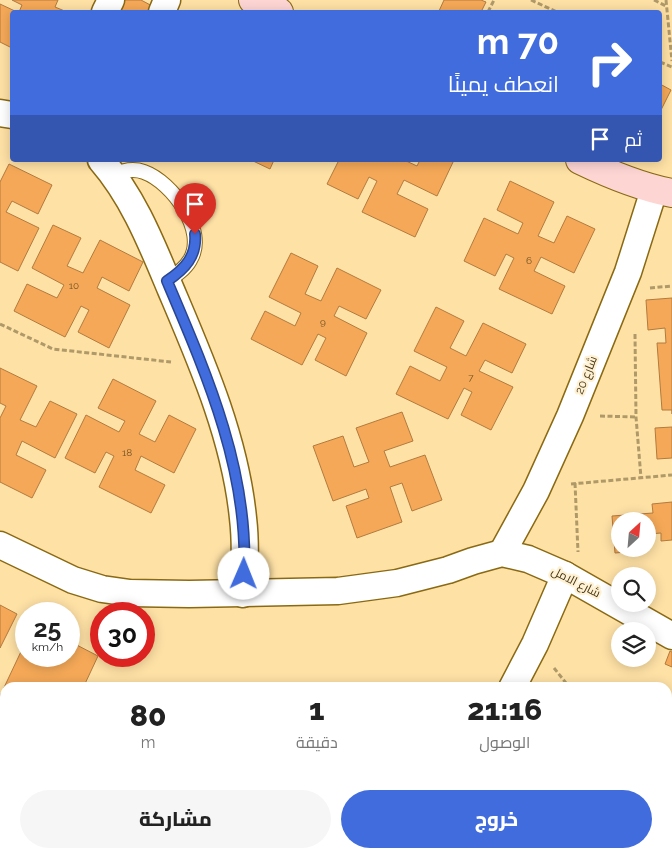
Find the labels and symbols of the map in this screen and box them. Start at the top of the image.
pin [174,183,216,234]
house number: 6 [526,255,532,266]
house number: 10 [69,280,79,291]
house number: 9 [320,316,326,327]
street label: شارع 20 [572,354,601,397]
house number: 7 [468,372,474,383]
house number: 18 [122,447,132,458]
north arrow [611,512,656,558]
position arrow [217,547,269,599]
street label: شارع الامل [549,564,603,601]
speed limit sign: 30 [90,602,155,667]

